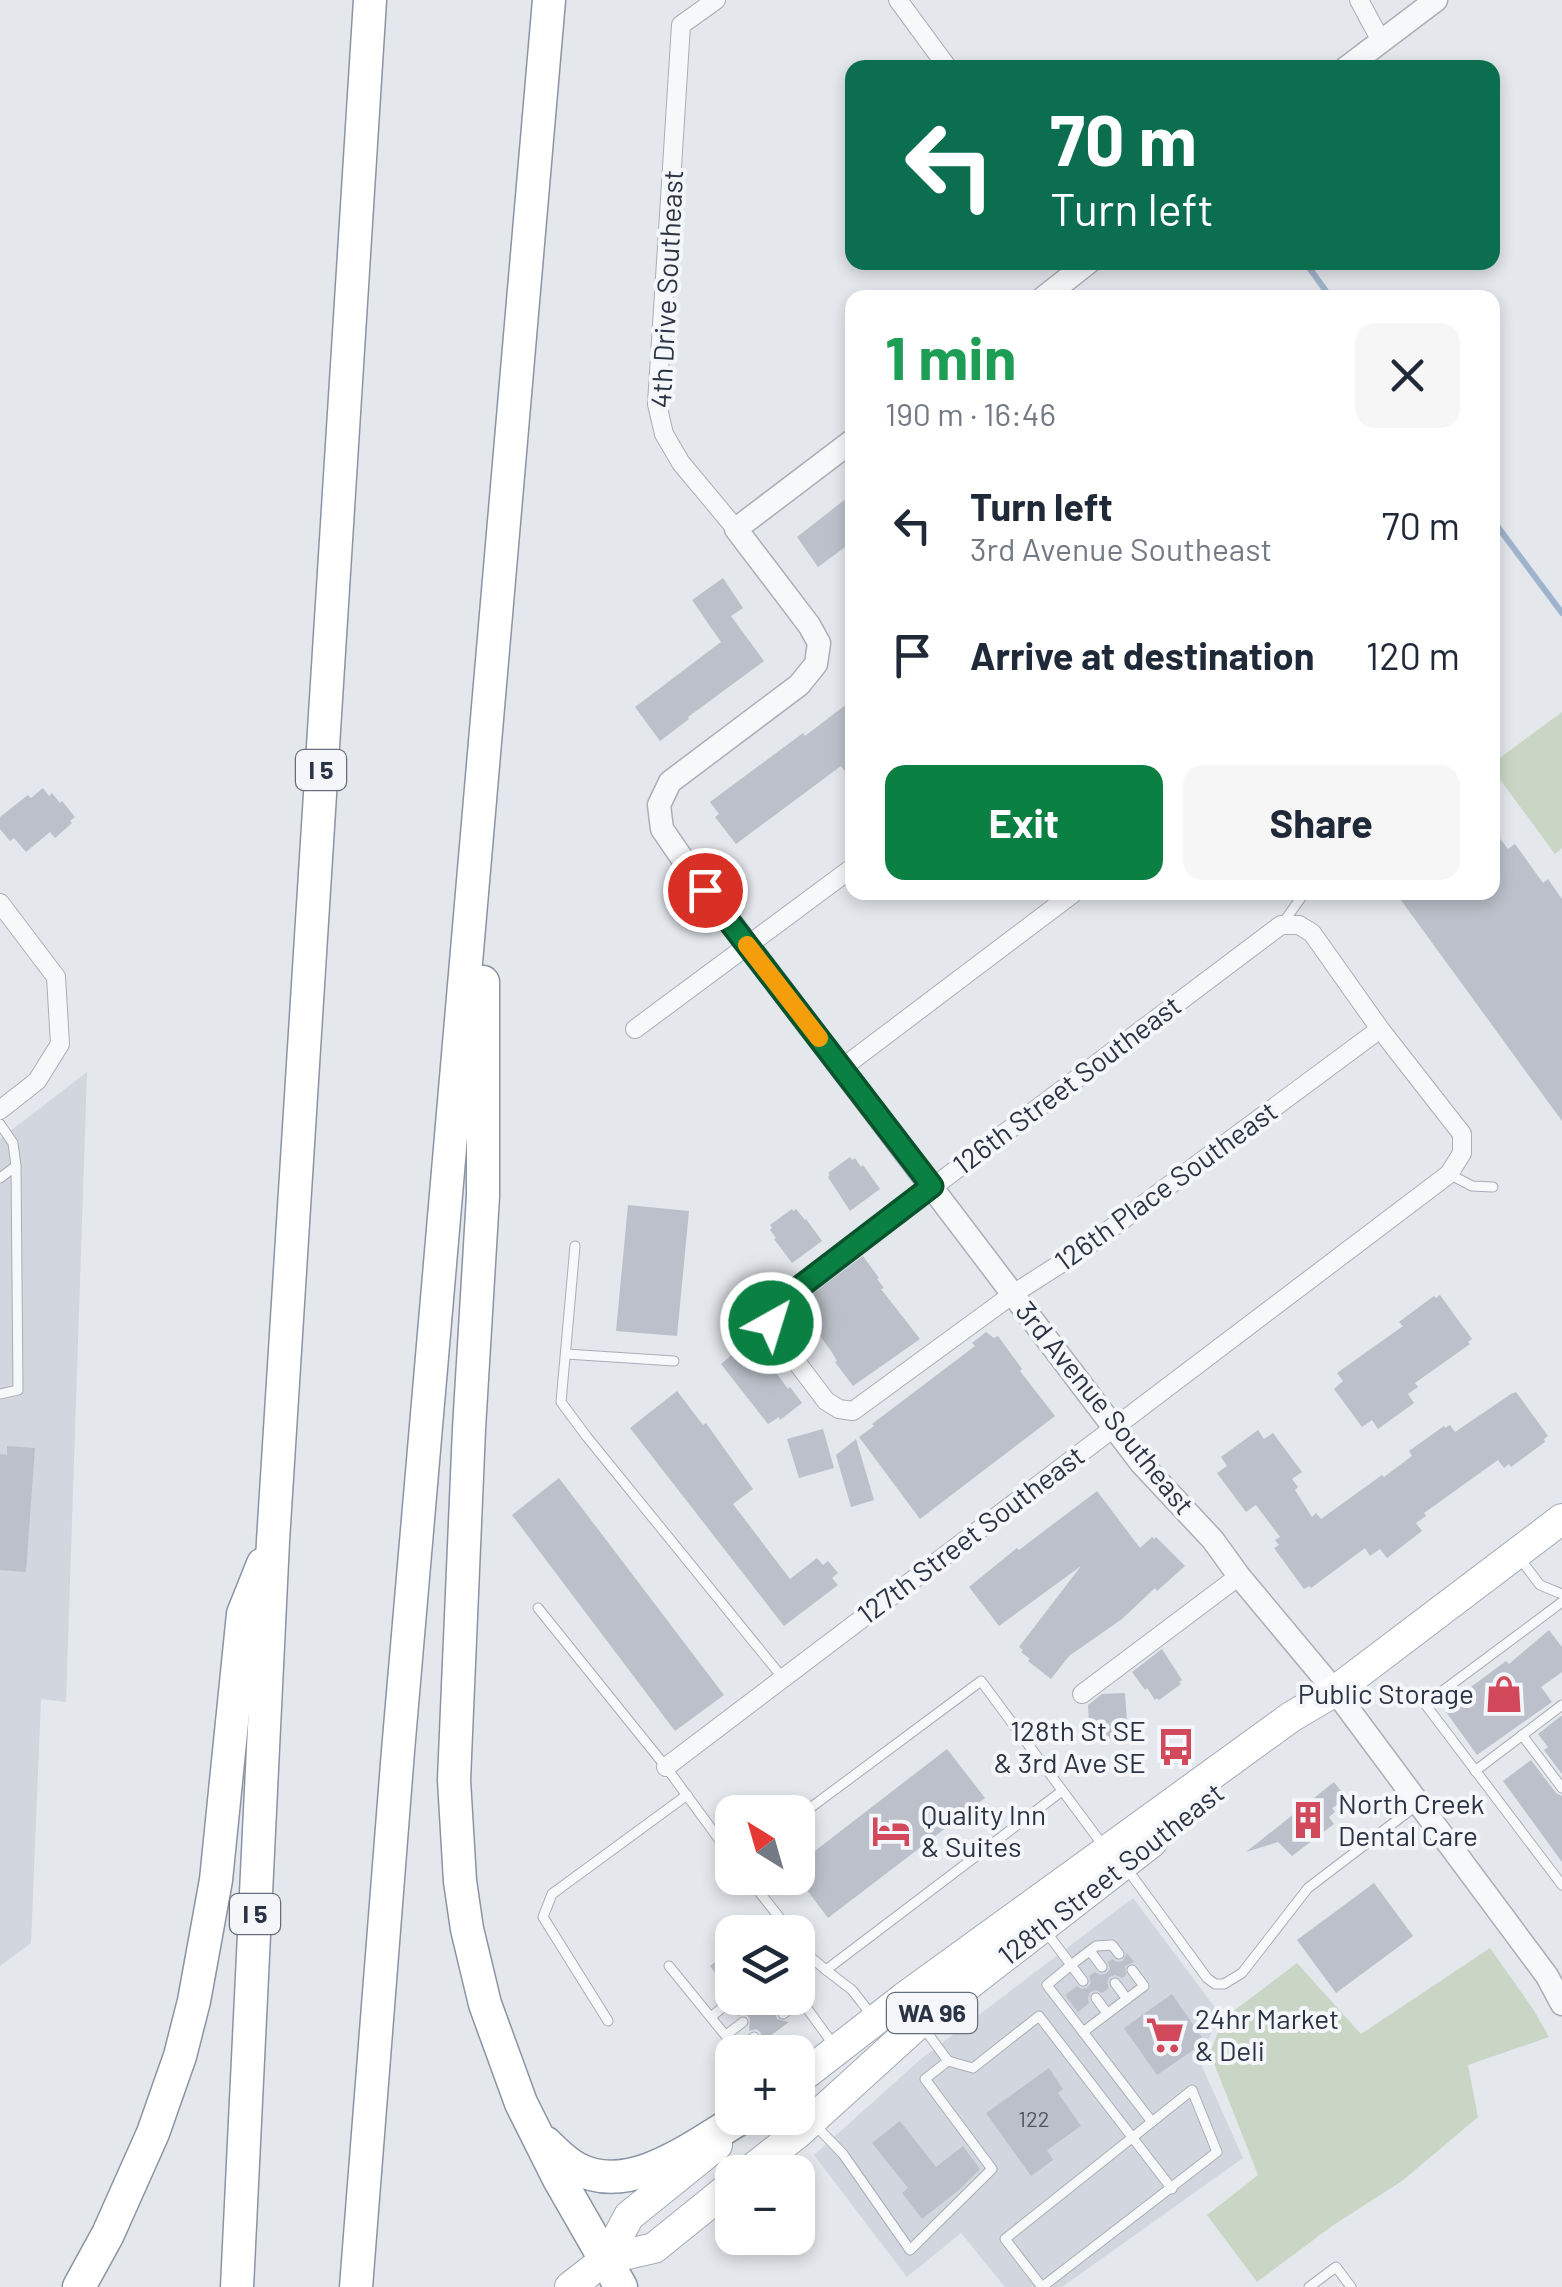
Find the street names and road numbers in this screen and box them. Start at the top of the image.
street label: 4th Drive Southeast [643,169,689,409]
road number: I 5 [296,750,346,790]
street label: 126th Street Southeast [946,987,1187,1181]
street label: 126th Place Southeast [1047,1093,1283,1277]
street label: 3rd Avenue Southeast [1009,1294,1202,1521]
street label: 127th Street Southeast [850,1438,1091,1631]
street label: 128th Street Southeast [991,1775,1230,1972]
road number: I 5 [230,1894,280,1934]
road number: WA 96 [887,1993,977,2033]

